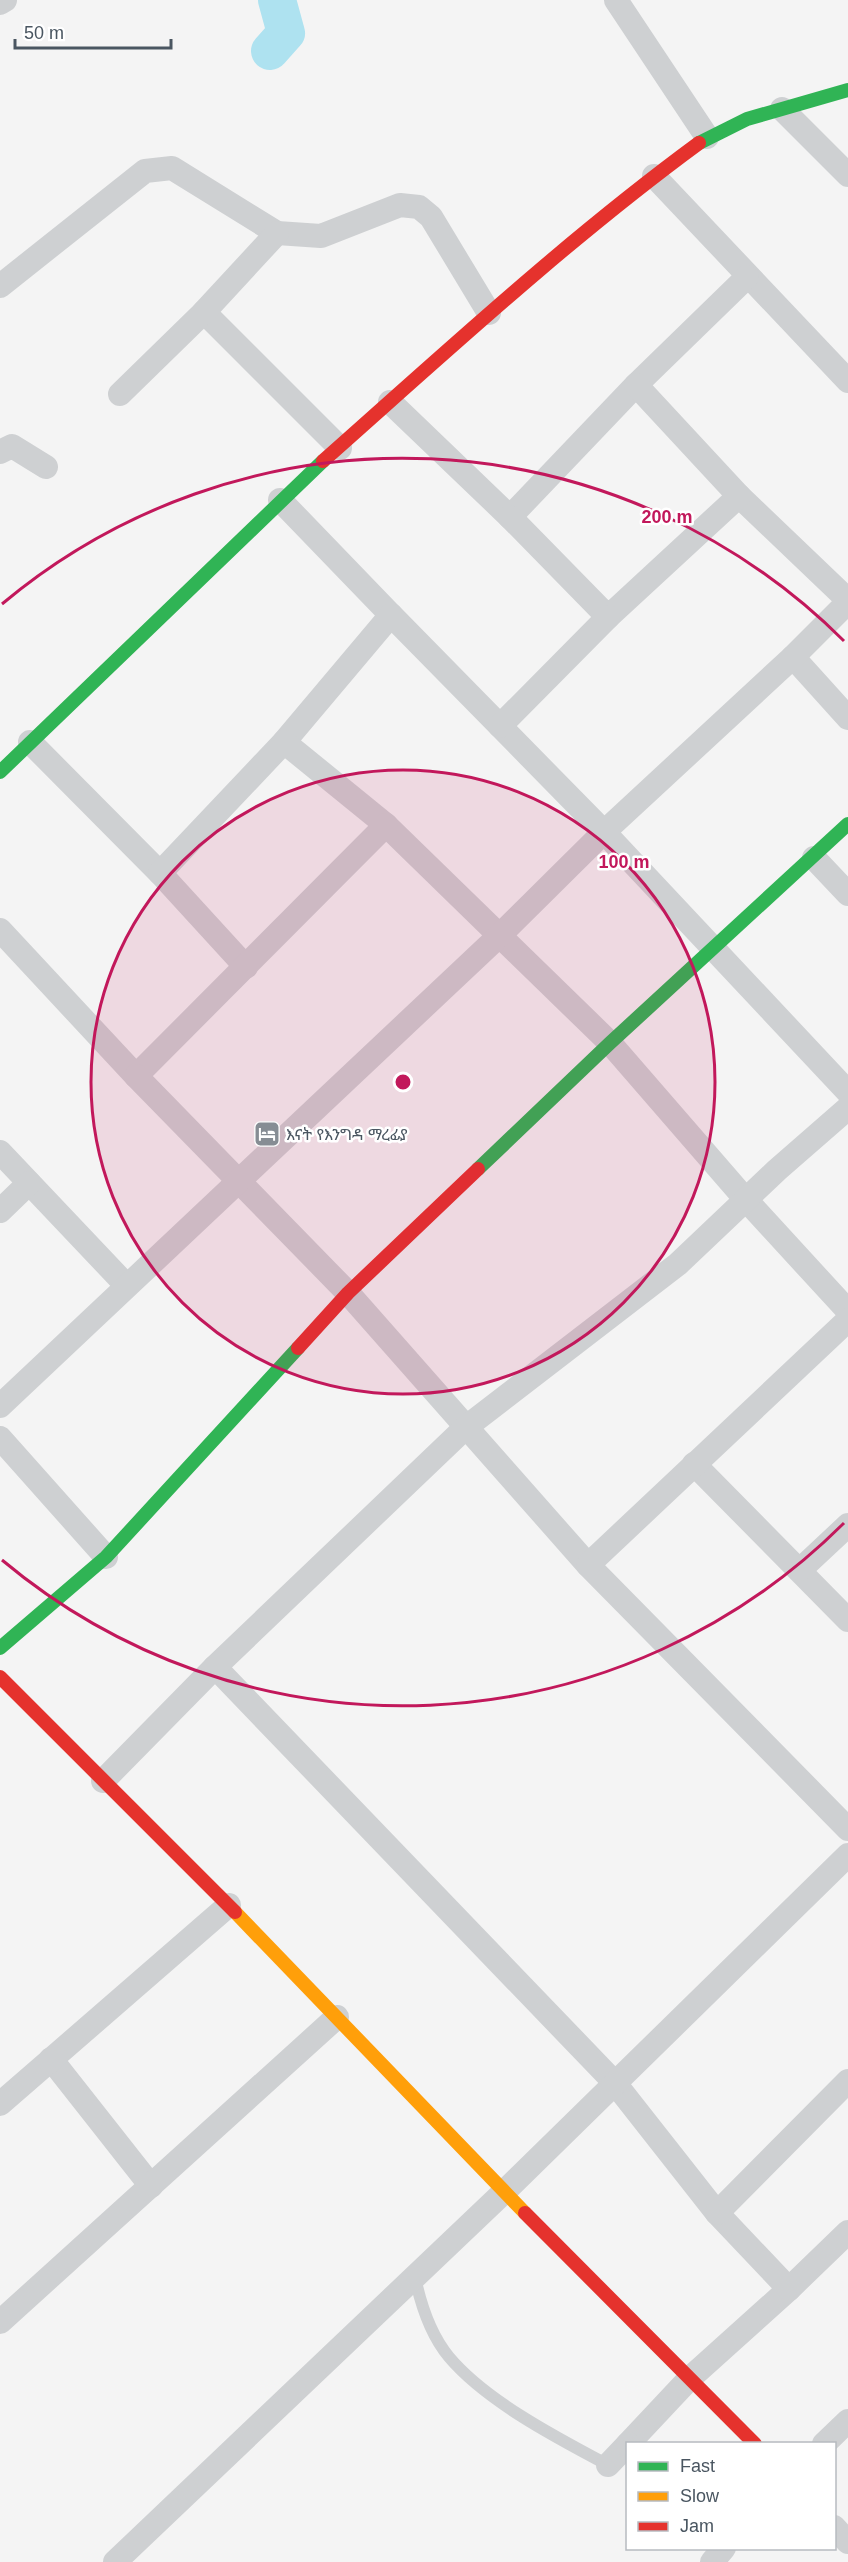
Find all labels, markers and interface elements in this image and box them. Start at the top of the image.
scale bar [15,12,171,50]
text: 50 m [24,23,64,43]
text: 200 m [641,507,693,527]
text: 100 m [598,852,650,872]
centre of rings [393,1072,413,1092]
hotel icon: እናት የእንግዳ ማረፊያ [252,1119,282,1149]
place label: እናት የእንግዳ ማረፊያ [286,1126,408,1143]
legend [626,2442,836,2550]
text: Fast [680,2456,715,2476]
text: Slow [680,2486,720,2506]
text: Jam [680,2516,714,2536]

